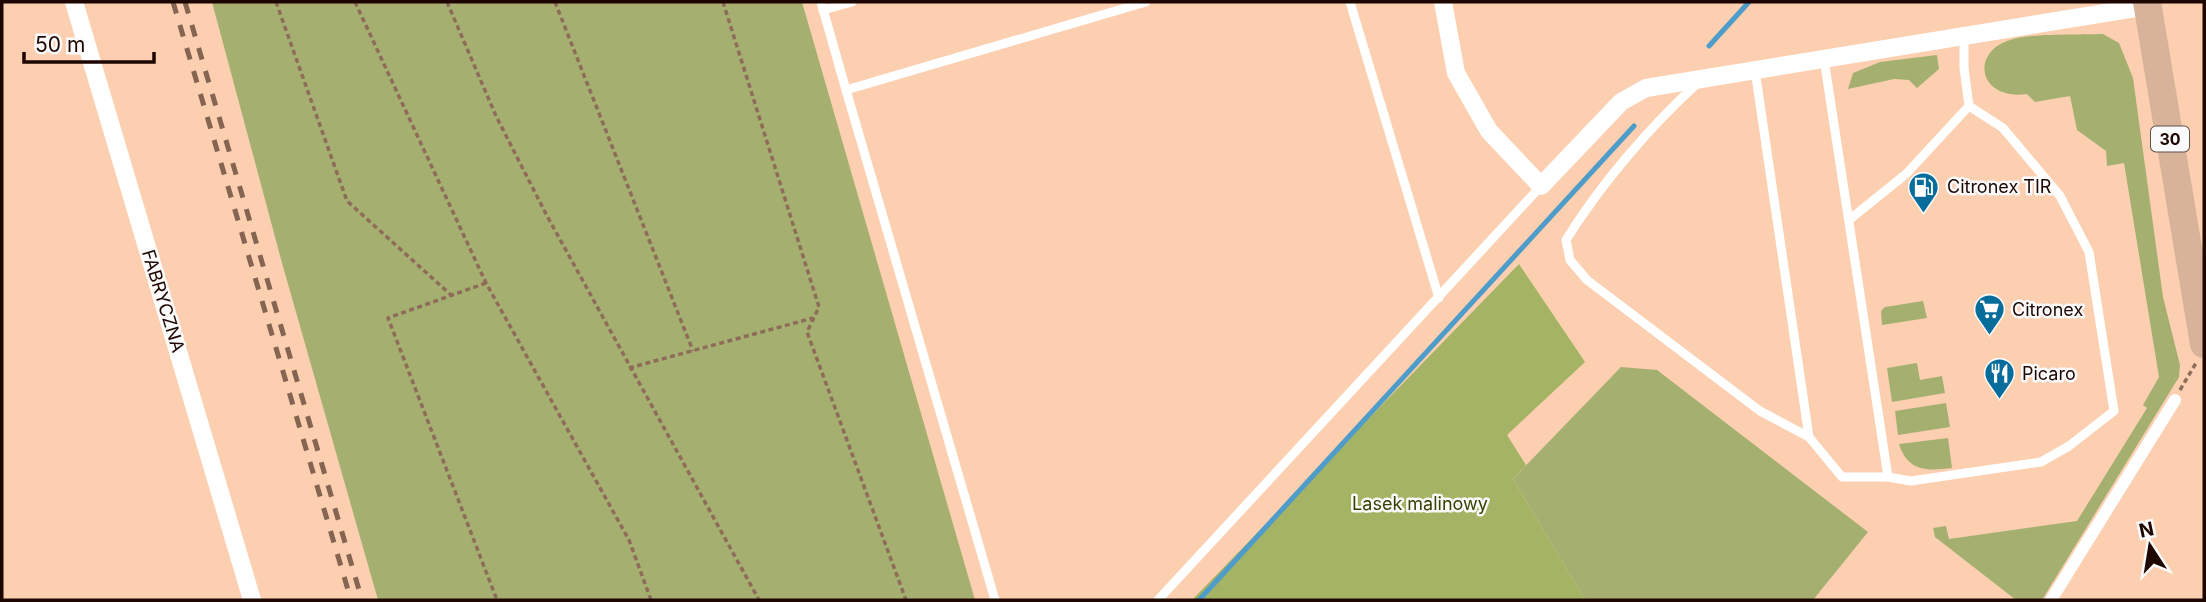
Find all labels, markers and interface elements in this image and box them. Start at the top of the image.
scale bar [24,21,154,65]
text: 50 m [35,32,85,57]
road number: 30 [2151,127,2189,152]
fuel station icon: Citronex TIR [1907,170,1941,214]
place label: Citronex TIR [1947,176,2052,197]
street label: FABRYCZNA [138,247,189,355]
supermarket icon: Citronex [1972,293,2006,337]
place label: Citronex [2012,299,2083,320]
restaurant icon: Picaro [1982,357,2016,401]
place label: Picaro [2022,363,2076,384]
park label: Lasek malinowy [1352,493,1488,514]
north arrow [2115,511,2185,581]
text: N [2137,517,2156,543]

